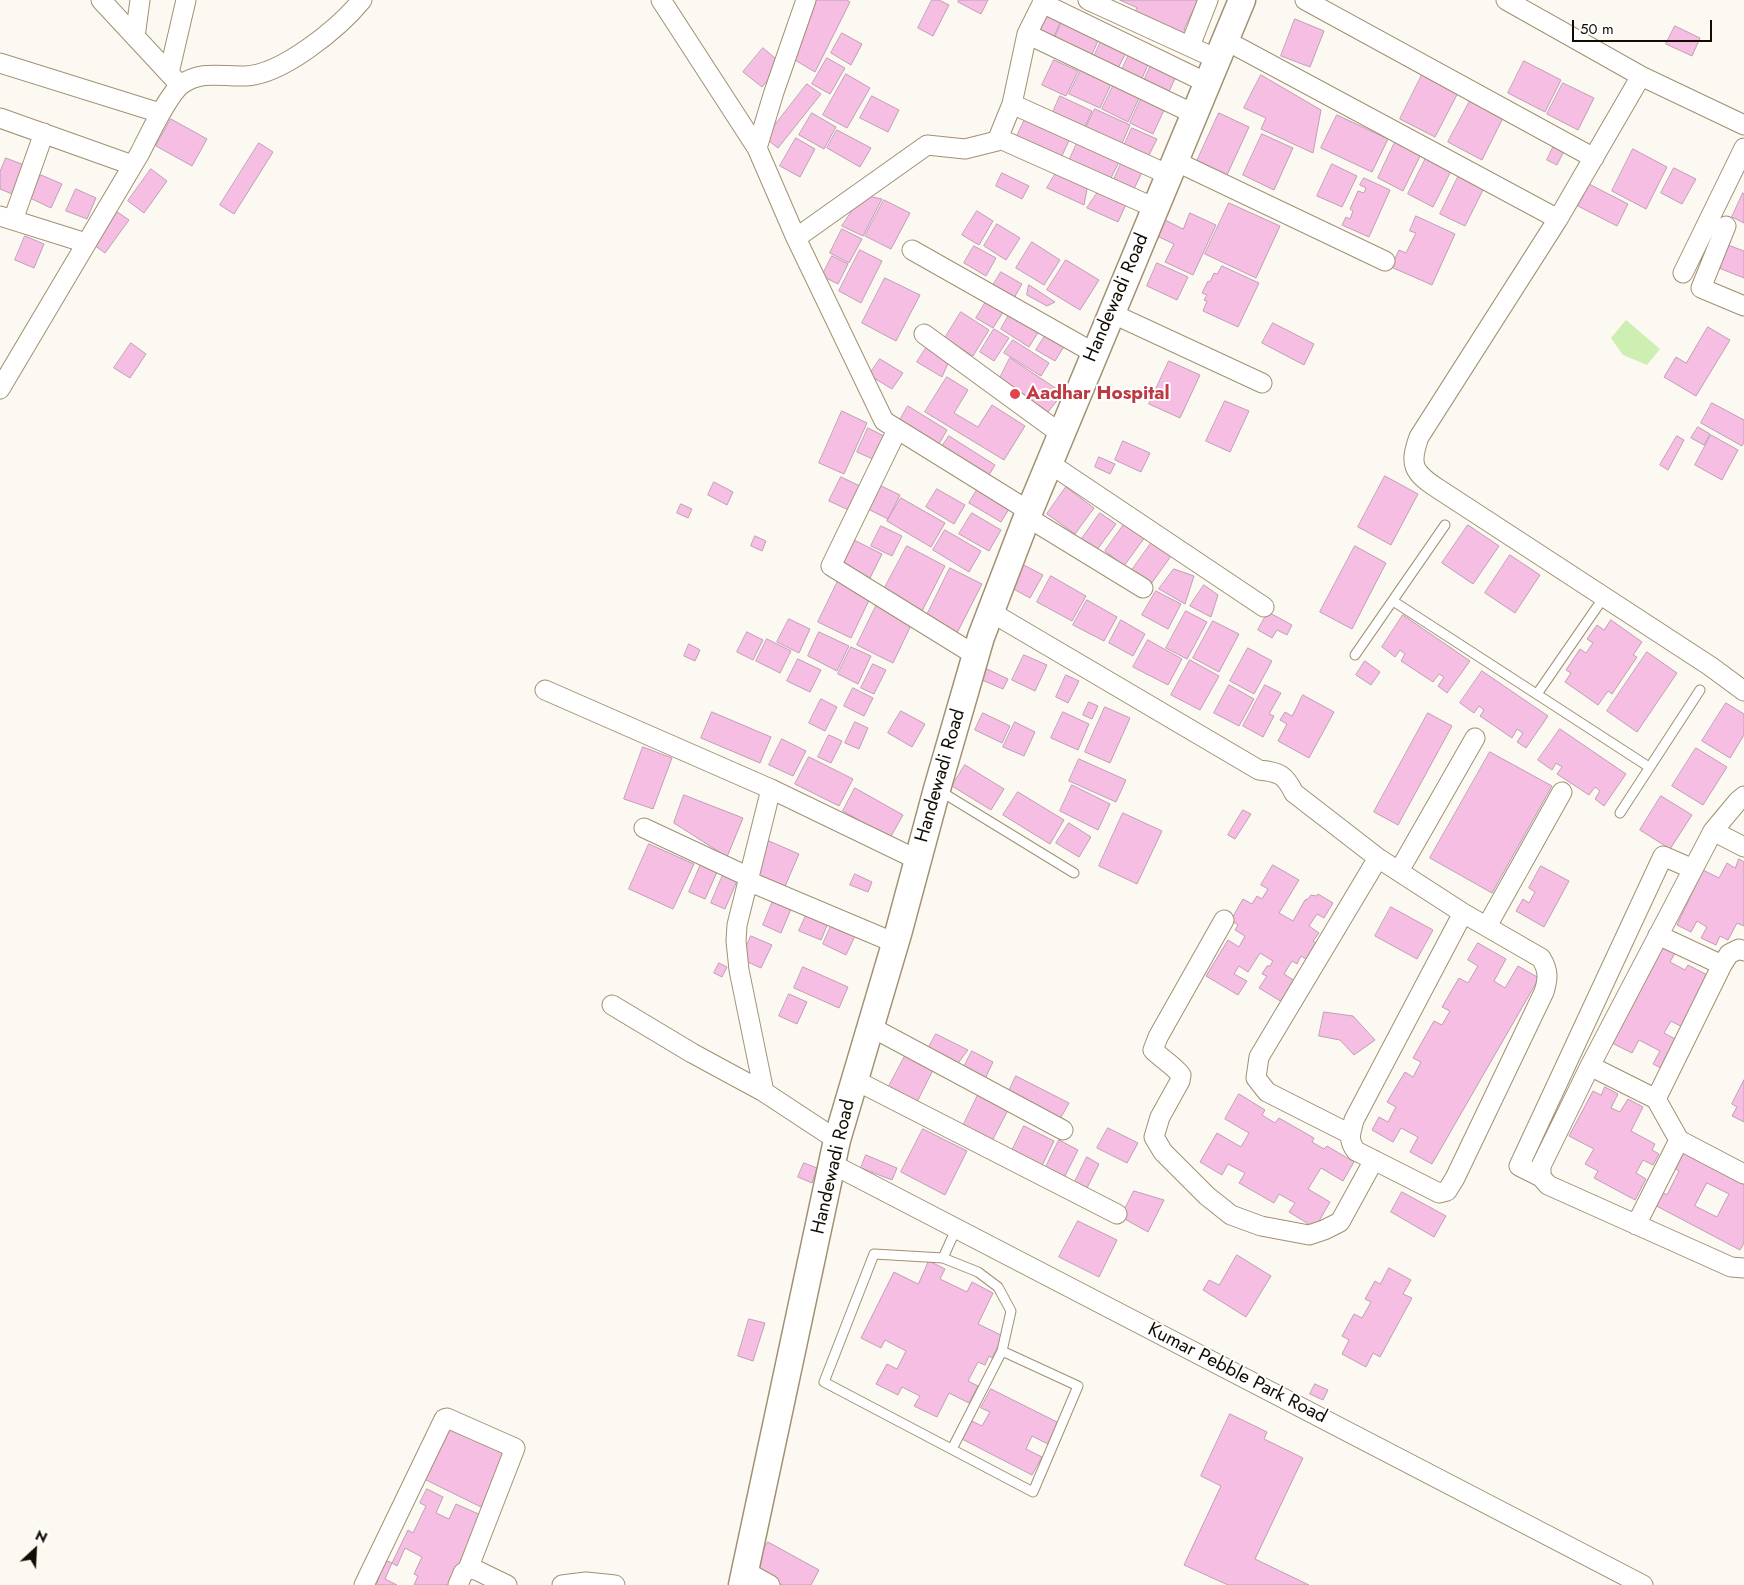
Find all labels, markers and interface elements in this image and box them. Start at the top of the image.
scale bar [1574,10,1714,42]
text: 50 m [1580,18,1614,40]
street label: Handewadi Road [1080,230,1154,366]
place label: Aadhar Hospital [1026,383,1170,405]
marker: Aadhar Hospital [1008,387,1022,401]
street label: Handewadi Road [911,707,971,845]
street label: Handewadi Road [807,1097,861,1237]
street label: Kumar Pebble Park Road [1144,1319,1330,1429]
north arrow [10,1525,60,1575]
text: N [32,1525,51,1548]

